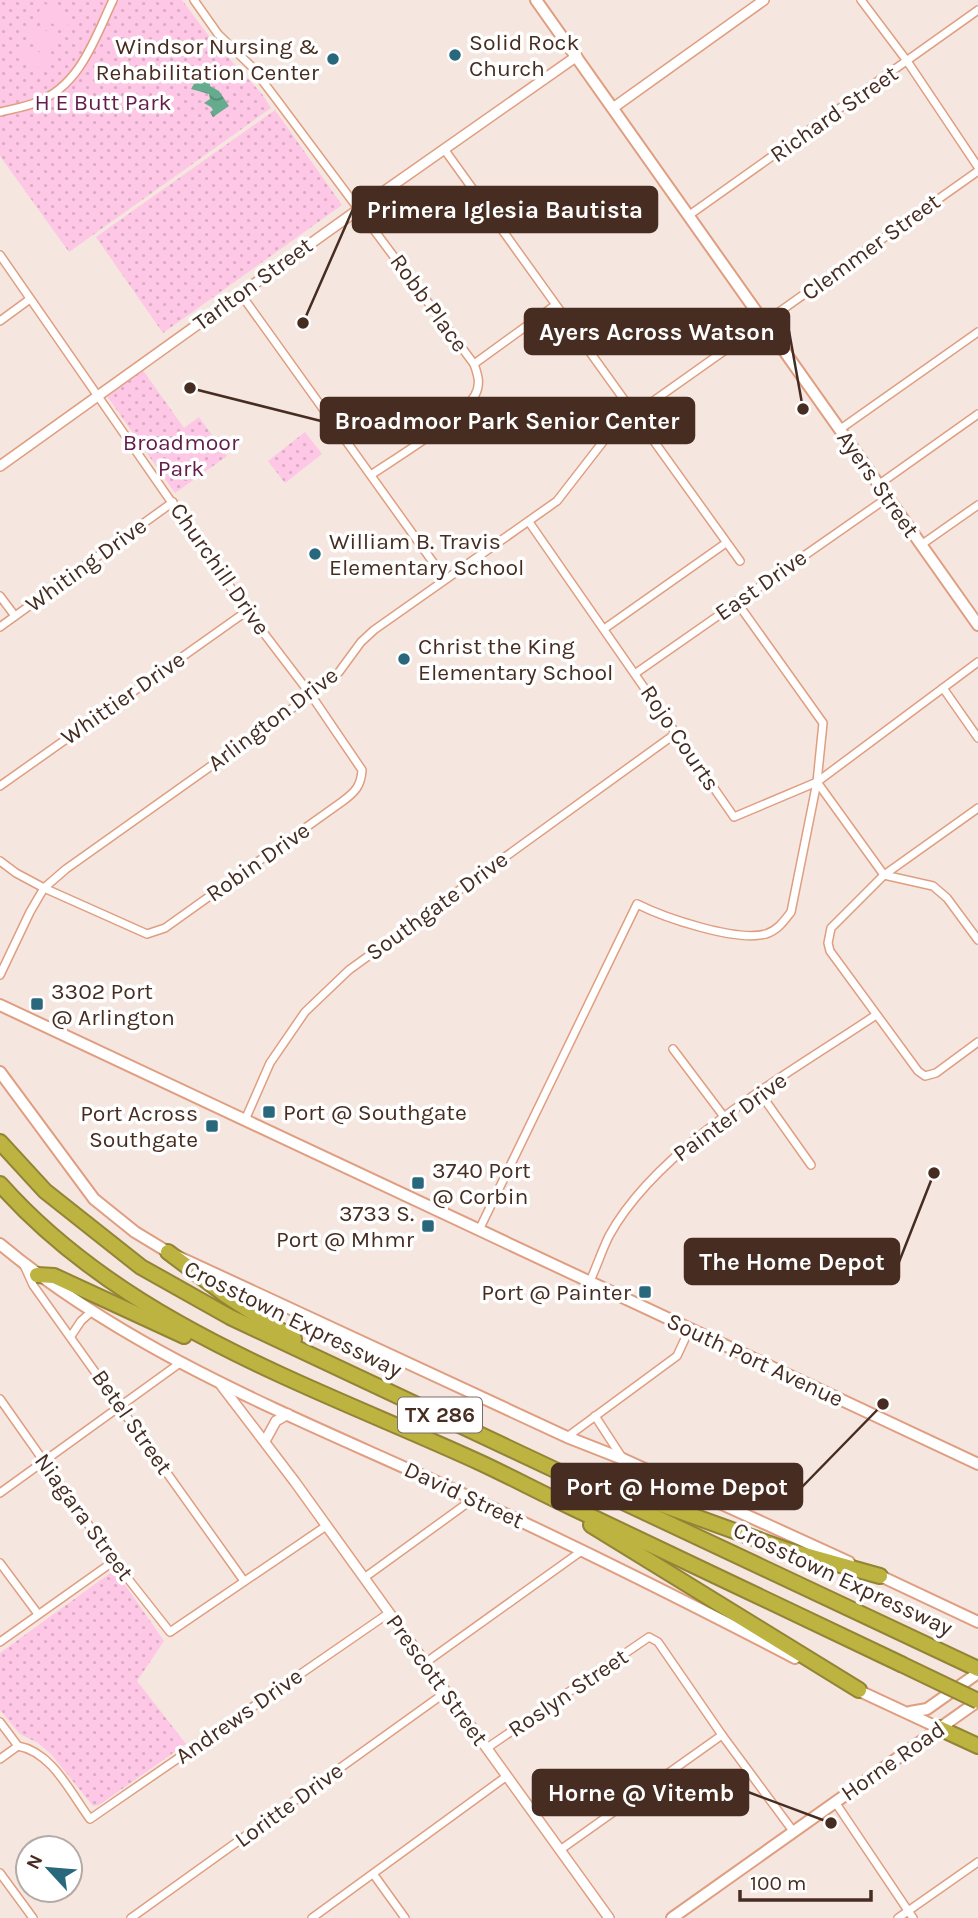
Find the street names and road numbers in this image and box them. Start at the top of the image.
street label: Richard Street [765,60,903,168]
street label: Clemmer Street [797,188,946,306]
street label: Tarlton Street [188,232,318,336]
street label: Robb Place [384,249,474,357]
street label: Ayers Street [831,425,925,543]
street label: Churchill Drive [165,498,275,640]
street label: Whiting Drive [20,512,152,618]
street label: East Drive [710,544,812,626]
street label: Whittier Drive [56,645,190,751]
street label: Arlington Drive [203,661,343,777]
street label: Rojo Courts [635,680,725,796]
street label: Robin Drive [201,816,315,908]
street label: Southgate Drive [361,846,513,966]
street label: Painter Drive [668,1067,792,1167]
street label: Crosstown Expressway [180,1255,407,1384]
street label: South Port Avenue [662,1307,848,1413]
street label: Betel Street [86,1364,178,1480]
road number: TX 286 [398,1398,482,1432]
street label: Niagara Street [29,1448,139,1586]
street label: David Street [400,1456,528,1535]
street label: Crosstown Expressway [729,1516,957,1642]
street label: Prescott Street [380,1609,494,1751]
street label: Roslyn Street [503,1643,633,1743]
street label: Andrews Drive [170,1662,308,1770]
street label: Horne Road [836,1715,950,1807]
street label: Loritte Drive [230,1757,348,1853]

